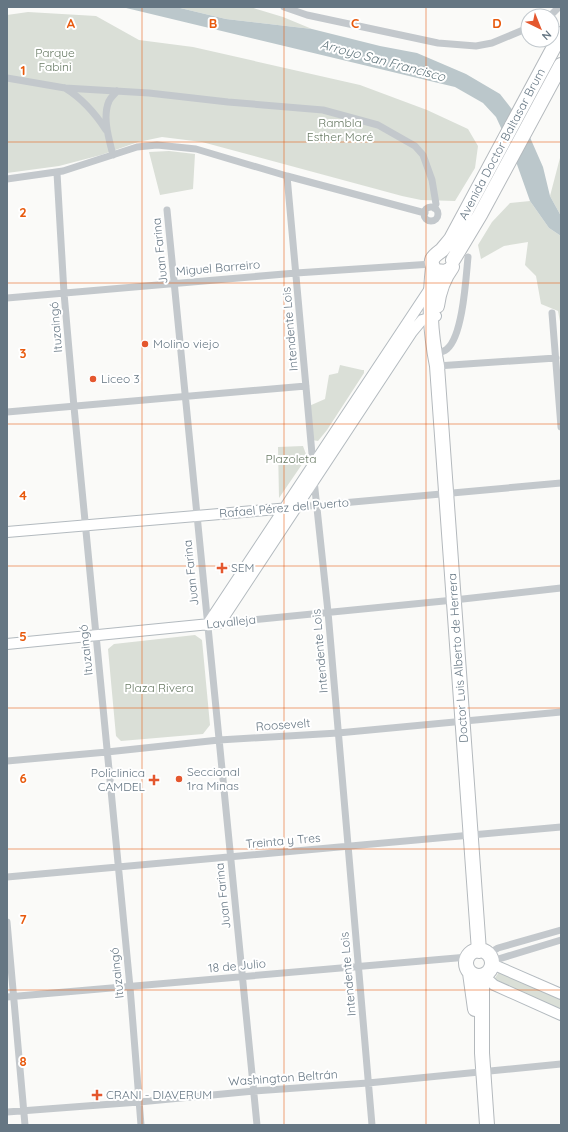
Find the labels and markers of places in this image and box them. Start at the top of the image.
place label: Molino viejo [153,336,219,351]
marker: Molino viejo [140,339,150,349]
place label: Liceo 3 [101,371,140,386]
marker: Liceo 3 [88,374,98,384]
place label: SEM [231,560,254,575]
marker: SEM [216,562,228,574]
place label: Seccional 1ra Minas [187,764,240,793]
place label: Policlinica CAMDEL [91,765,146,794]
marker: Policlinica CAMDEL [148,774,160,786]
marker: Seccional 1ra Minas [174,774,184,784]
place label: CRANI - DIAVERUM [106,1087,212,1102]
marker: CRANI - DIAVERUM [91,1089,103,1101]

